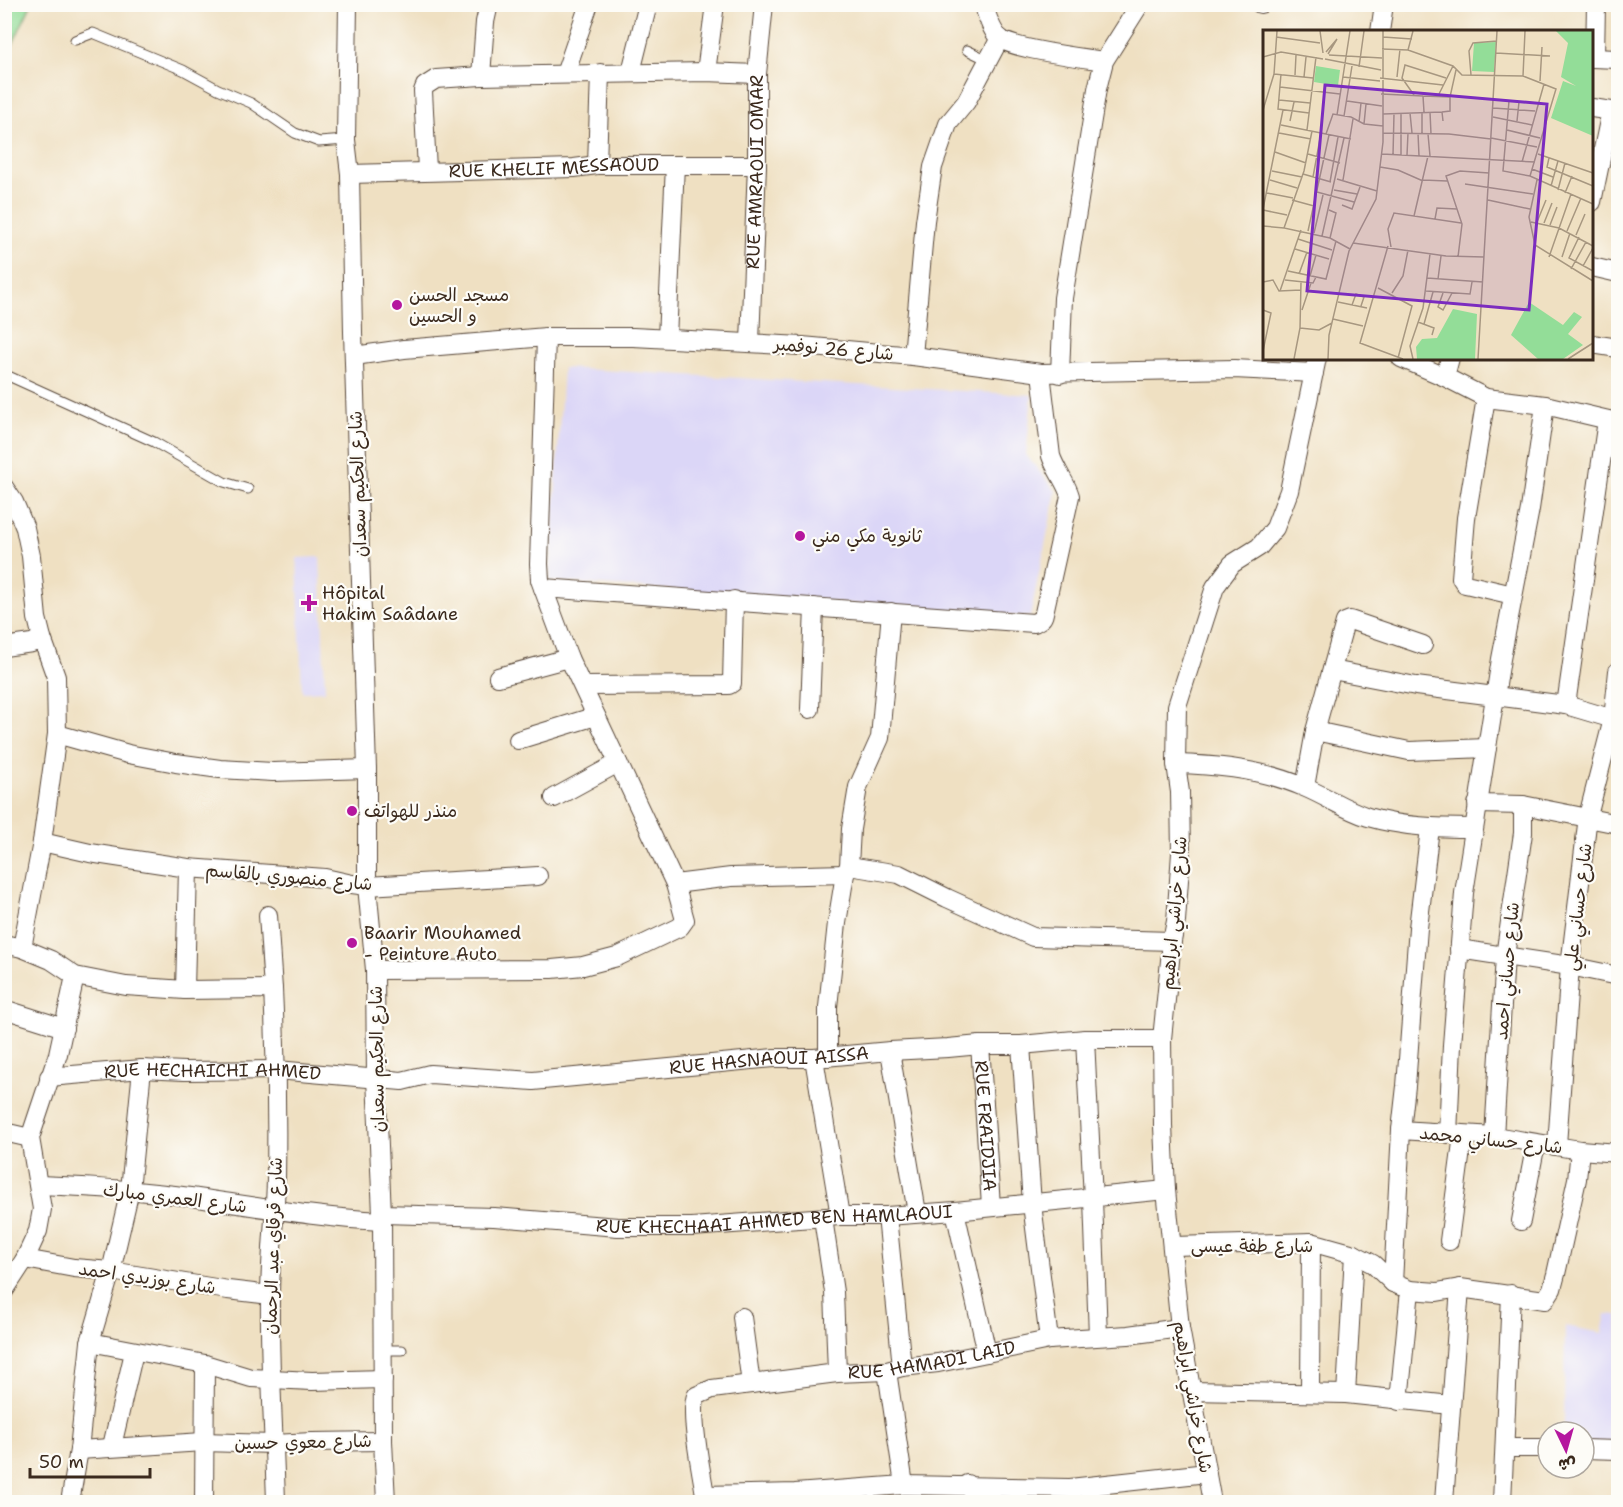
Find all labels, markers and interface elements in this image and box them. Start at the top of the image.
inset map [1263,30,1593,360]
street label: RUE AMRAOUI OMAR [741,75,769,270]
street label: RUE KHELIF MESSAOUD [448,153,659,183]
place label: مسجد الحسن و الحسين [409,283,509,328]
marker: مسجد الحسن و الحسين [390,298,404,312]
street label: شارع 26 نوفمبر [771,332,895,366]
street label: شارع الحكيم سعدان [343,410,375,558]
place label: ثانوية مكي مني [812,524,922,552]
marker: ثانوية مكي مني [793,529,807,543]
place label: Hôpital Hakim Saâdane [322,581,458,626]
marker: Hôpital Hakim Saâdane [300,594,318,612]
place label: منذر للهواتف [364,799,457,823]
marker: منذر للهواتف [345,804,359,818]
street label: شارع خراشي ابراهيم [1155,835,1197,991]
street label: شارع حساني علي [1558,842,1602,973]
street label: شارع منصوري بالقاسم [204,858,373,898]
street label: شارع حساني احمد [1489,901,1529,1041]
place label: Baarir Mouhamed - Peinture Auto [364,921,521,966]
marker: Baarir Mouhamed - Peinture Auto [345,936,359,950]
street label: شارع الحكيم سعدان [364,985,392,1132]
street label: RUE HASNAOUI AISSA [668,1041,870,1080]
street label: RUE HECHAICHI AHMED [103,1057,322,1086]
street label: RUE FRAIDJIA [969,1060,1002,1192]
street label: شارع حساني محمد [1418,1121,1564,1163]
street label: شارع قرقاي عبد الرحمان [258,1157,289,1335]
street label: شارع العمري مبارك [102,1177,248,1220]
street label: RUE KHECHAAI AHMED BEN HAMLAOUI [595,1199,953,1239]
street label: شارع طفة عيسى [1191,1234,1313,1258]
street label: شارع بوزيدي احمد [77,1256,217,1301]
street label: شارع خراشي ابراهيم [1164,1319,1218,1476]
street label: RUE HAMADI LAID [847,1335,1018,1385]
north arrow [1536,1420,1596,1480]
street label: شارع معوي حسين [234,1429,372,1456]
scale bar [30,1441,150,1479]
text: 50 m [39,1450,84,1474]
text: ش [1558,1453,1577,1476]

